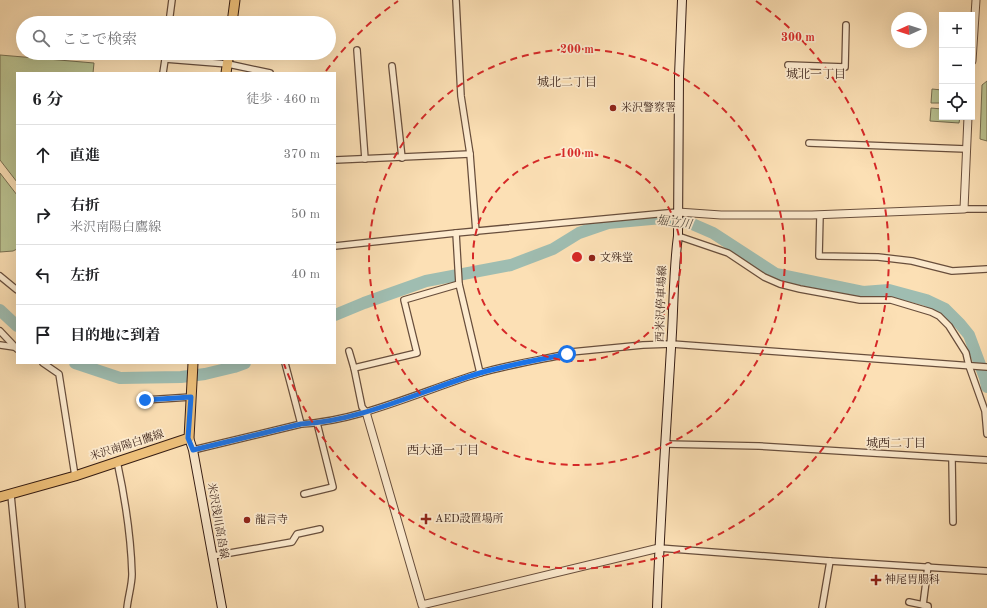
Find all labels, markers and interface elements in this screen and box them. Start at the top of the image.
north arrow [891,12,927,48]
map controls [939,12,975,120]
button: + [939,12,975,48]
search box [16,16,336,60]
icon: search [30,27,52,49]
text: 300 m [781,32,815,44]
text: ここで検索 [62,33,137,48]
text: 200 m [560,44,594,56]
button: − [939,48,975,84]
district label: 城北一丁目 [786,68,846,81]
district label: 城北二丁目 [537,76,597,89]
button: locate [939,84,975,120]
text: 6 分 [32,92,64,109]
text: 徒歩 · 460 m [246,93,320,106]
place label: 米沢警察署 [621,101,676,114]
marker: 米沢警察署 [608,103,618,113]
icon: ahead [32,144,54,166]
text: 370 m [283,148,320,161]
text: 100 m [560,148,594,160]
text: 直進 [70,149,100,164]
text: 右折 [70,199,100,214]
icon: right [32,204,54,226]
text: 50 m [291,208,320,221]
water label: 堀立川 [655,213,695,232]
text: 米沢南陽白鷹線 [70,221,161,234]
centre of rings [570,250,584,264]
place label: 文殊堂 [600,251,633,264]
marker: 文殊堂 [587,253,597,263]
icon: left [32,264,54,286]
street label: 西米沢停車場線 [653,265,669,343]
text: 40 m [291,268,320,281]
text: 左折 [70,269,100,284]
icon: arrive [32,324,54,346]
text: 目的地に到着 [70,329,160,344]
route start [558,345,576,363]
route end [136,391,154,409]
street label: 米沢南陽白鷹線 [88,427,165,463]
district label: 城西二丁目 [866,437,926,450]
district label: 西大通一丁目 [407,443,479,457]
street label: 米沢浅川高畠線 [205,482,231,560]
place label: AED設置場所 [435,512,504,525]
place label: 龍言寺 [255,513,288,526]
marker: AED設置場所 [420,513,432,525]
marker: 龍言寺 [242,515,252,525]
place label: 神尾胃腸科 [885,573,940,586]
marker: 神尾胃腸科 [870,574,882,586]

